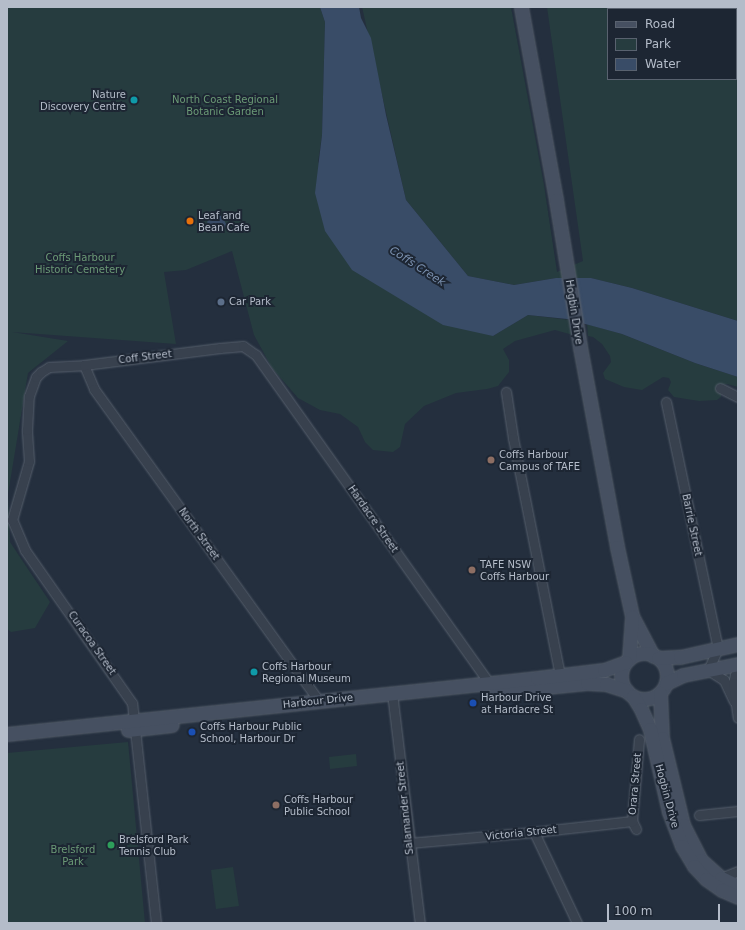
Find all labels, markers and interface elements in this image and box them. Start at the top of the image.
legend [607,8,737,80]
text: Road [645,17,675,31]
text: Park [645,37,671,51]
text: Water [645,57,680,71]
place label: Nature Discovery Centre [40,88,126,112]
park label: North Coast Regional Botanic Garden [172,93,278,116]
marker: Nature Discovery Centre [129,95,139,105]
place label: Leaf and Bean Cafe [198,209,249,232]
marker: Leaf and Bean Cafe [185,216,195,226]
water label: Coffs Creek [387,244,447,290]
park label: Coffs Harbour Historic Cemetery [35,251,125,274]
street label: Hogbin Drive [563,279,585,345]
place label: Car Park [229,296,271,308]
marker: Car Park [216,297,226,307]
street label: Coff Street [118,348,172,366]
place label: Coffs Harbour Campus of TAFE [499,448,580,472]
marker: Coffs Harbour Campus of TAFE [486,455,496,465]
street label: Hardacre Street [345,483,401,555]
street label: Barrie Street [680,493,704,557]
street label: North Street [176,506,222,562]
place label: TAFE NSW Coffs Harbour [480,558,549,582]
marker: TAFE NSW Coffs Harbour [467,565,477,575]
street label: Curacoa Street [66,609,118,677]
place label: Coffs Harbour Regional Museum [262,660,351,684]
marker: Coffs Harbour Regional Museum [249,667,259,677]
street label: Harbour Drive [282,691,354,711]
place label: Harbour Drive at Hardacre St [481,691,553,714]
marker: Harbour Drive at Hardacre St [468,698,478,708]
place label: Coffs Harbour Public School, Harbour Dr [200,720,302,744]
marker: Coffs Harbour Public School, Harbour Dr [187,727,197,737]
street label: Orara Street [626,753,644,815]
street label: Salamander Street [394,761,416,855]
street label: Hogbin Drive [653,763,681,829]
place label: Coffs Harbour Public School [284,793,353,816]
marker: Coffs Harbour Public School [271,800,281,810]
street label: Victoria Street [485,823,557,843]
place label: Brelsford Park Tennis Club [119,833,189,856]
marker: Brelsford Park Tennis Club [106,840,116,850]
park label: Brelsford Park [51,843,95,866]
scale bar [609,896,722,922]
text: 100 m [614,904,652,918]

